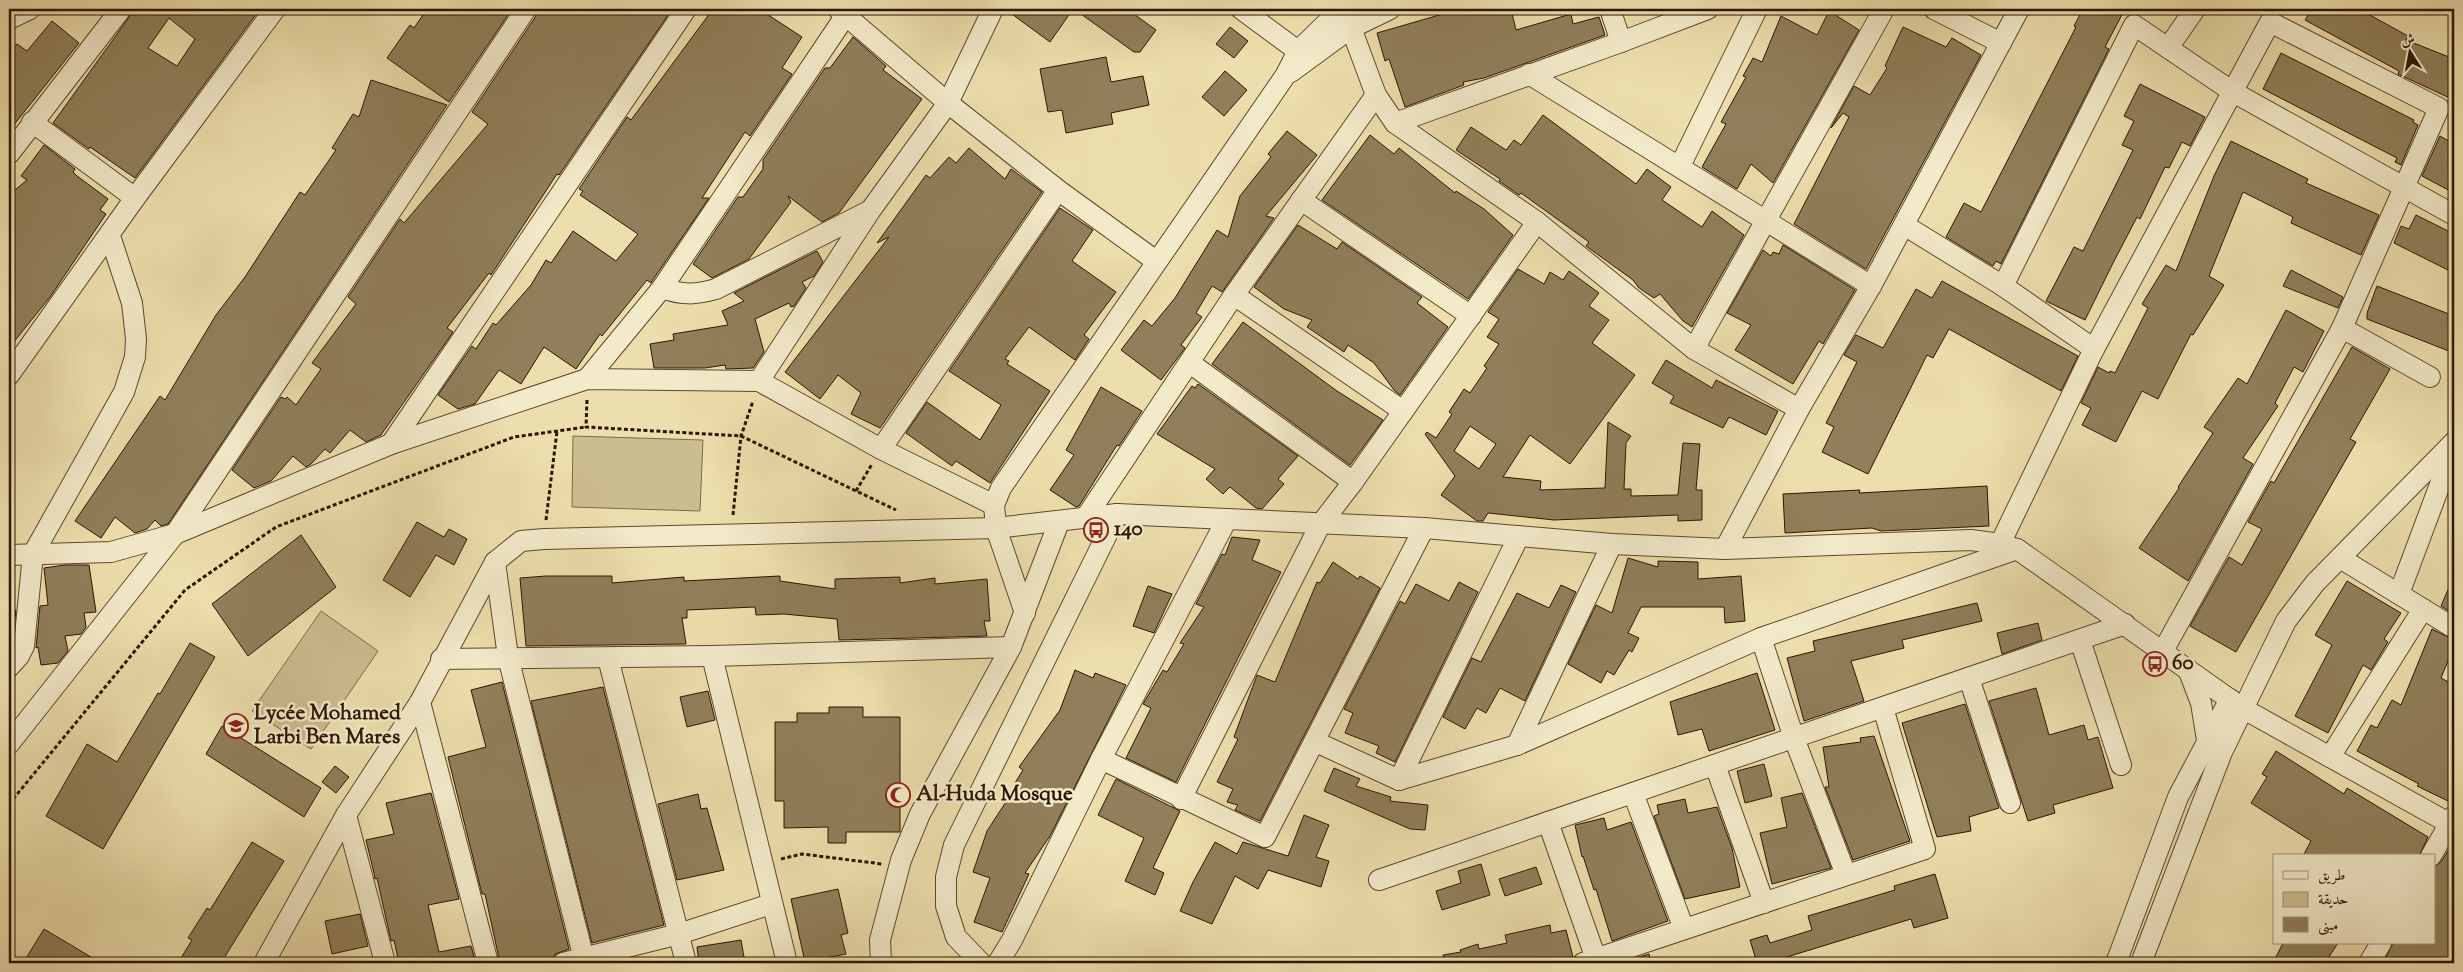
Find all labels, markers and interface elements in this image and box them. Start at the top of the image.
north arrow [2386,28,2436,78]
text: ش [2399,30,2417,52]
place label: 140 [1114,515,1143,545]
bus stop icon: 140 [1083,517,1109,543]
place label: 60 [2172,649,2194,679]
bus stop icon: 60 [2142,651,2168,677]
place label: Lycée Mohamed Larbi Ben Mares [254,699,401,753]
school or university icon: Lycée Mohamed Larbi Ben Mares [223,713,249,739]
place label: Al-Huda Mosque [916,780,1073,810]
mosque icon: Al-Huda Mosque [885,782,911,808]
legend [2273,854,2436,944]
text: طريق [2318,866,2345,887]
text: حديقة [2318,890,2348,911]
text: مبنى [2318,916,2338,937]

